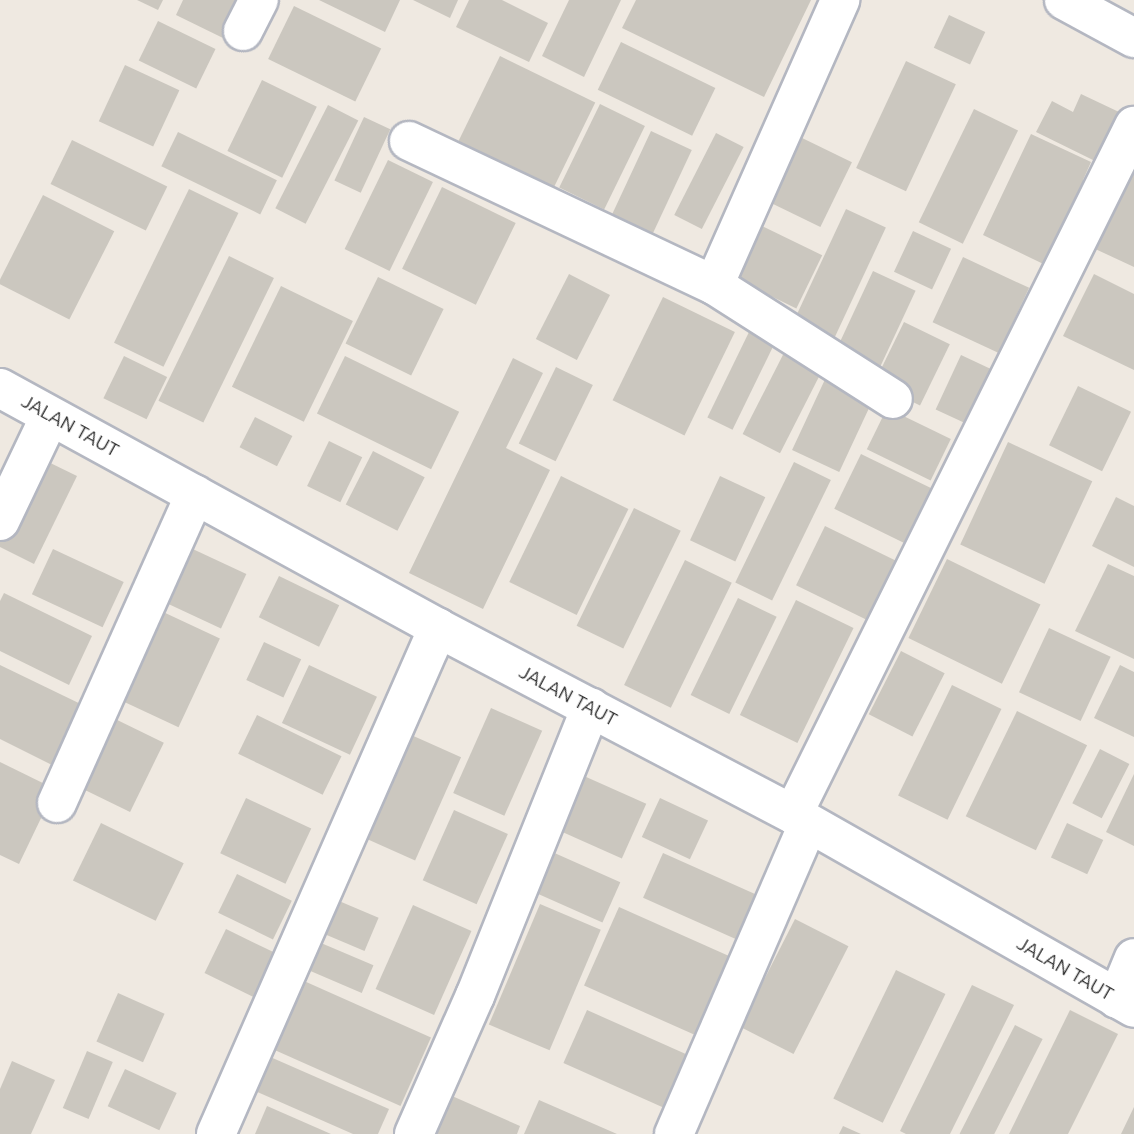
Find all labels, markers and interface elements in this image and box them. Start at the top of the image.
street label: JALAN TAUT [17,390,123,462]
street label: JALAN TAUT [515,661,621,731]
street label: JALAN TAUT [1013,932,1117,1006]

